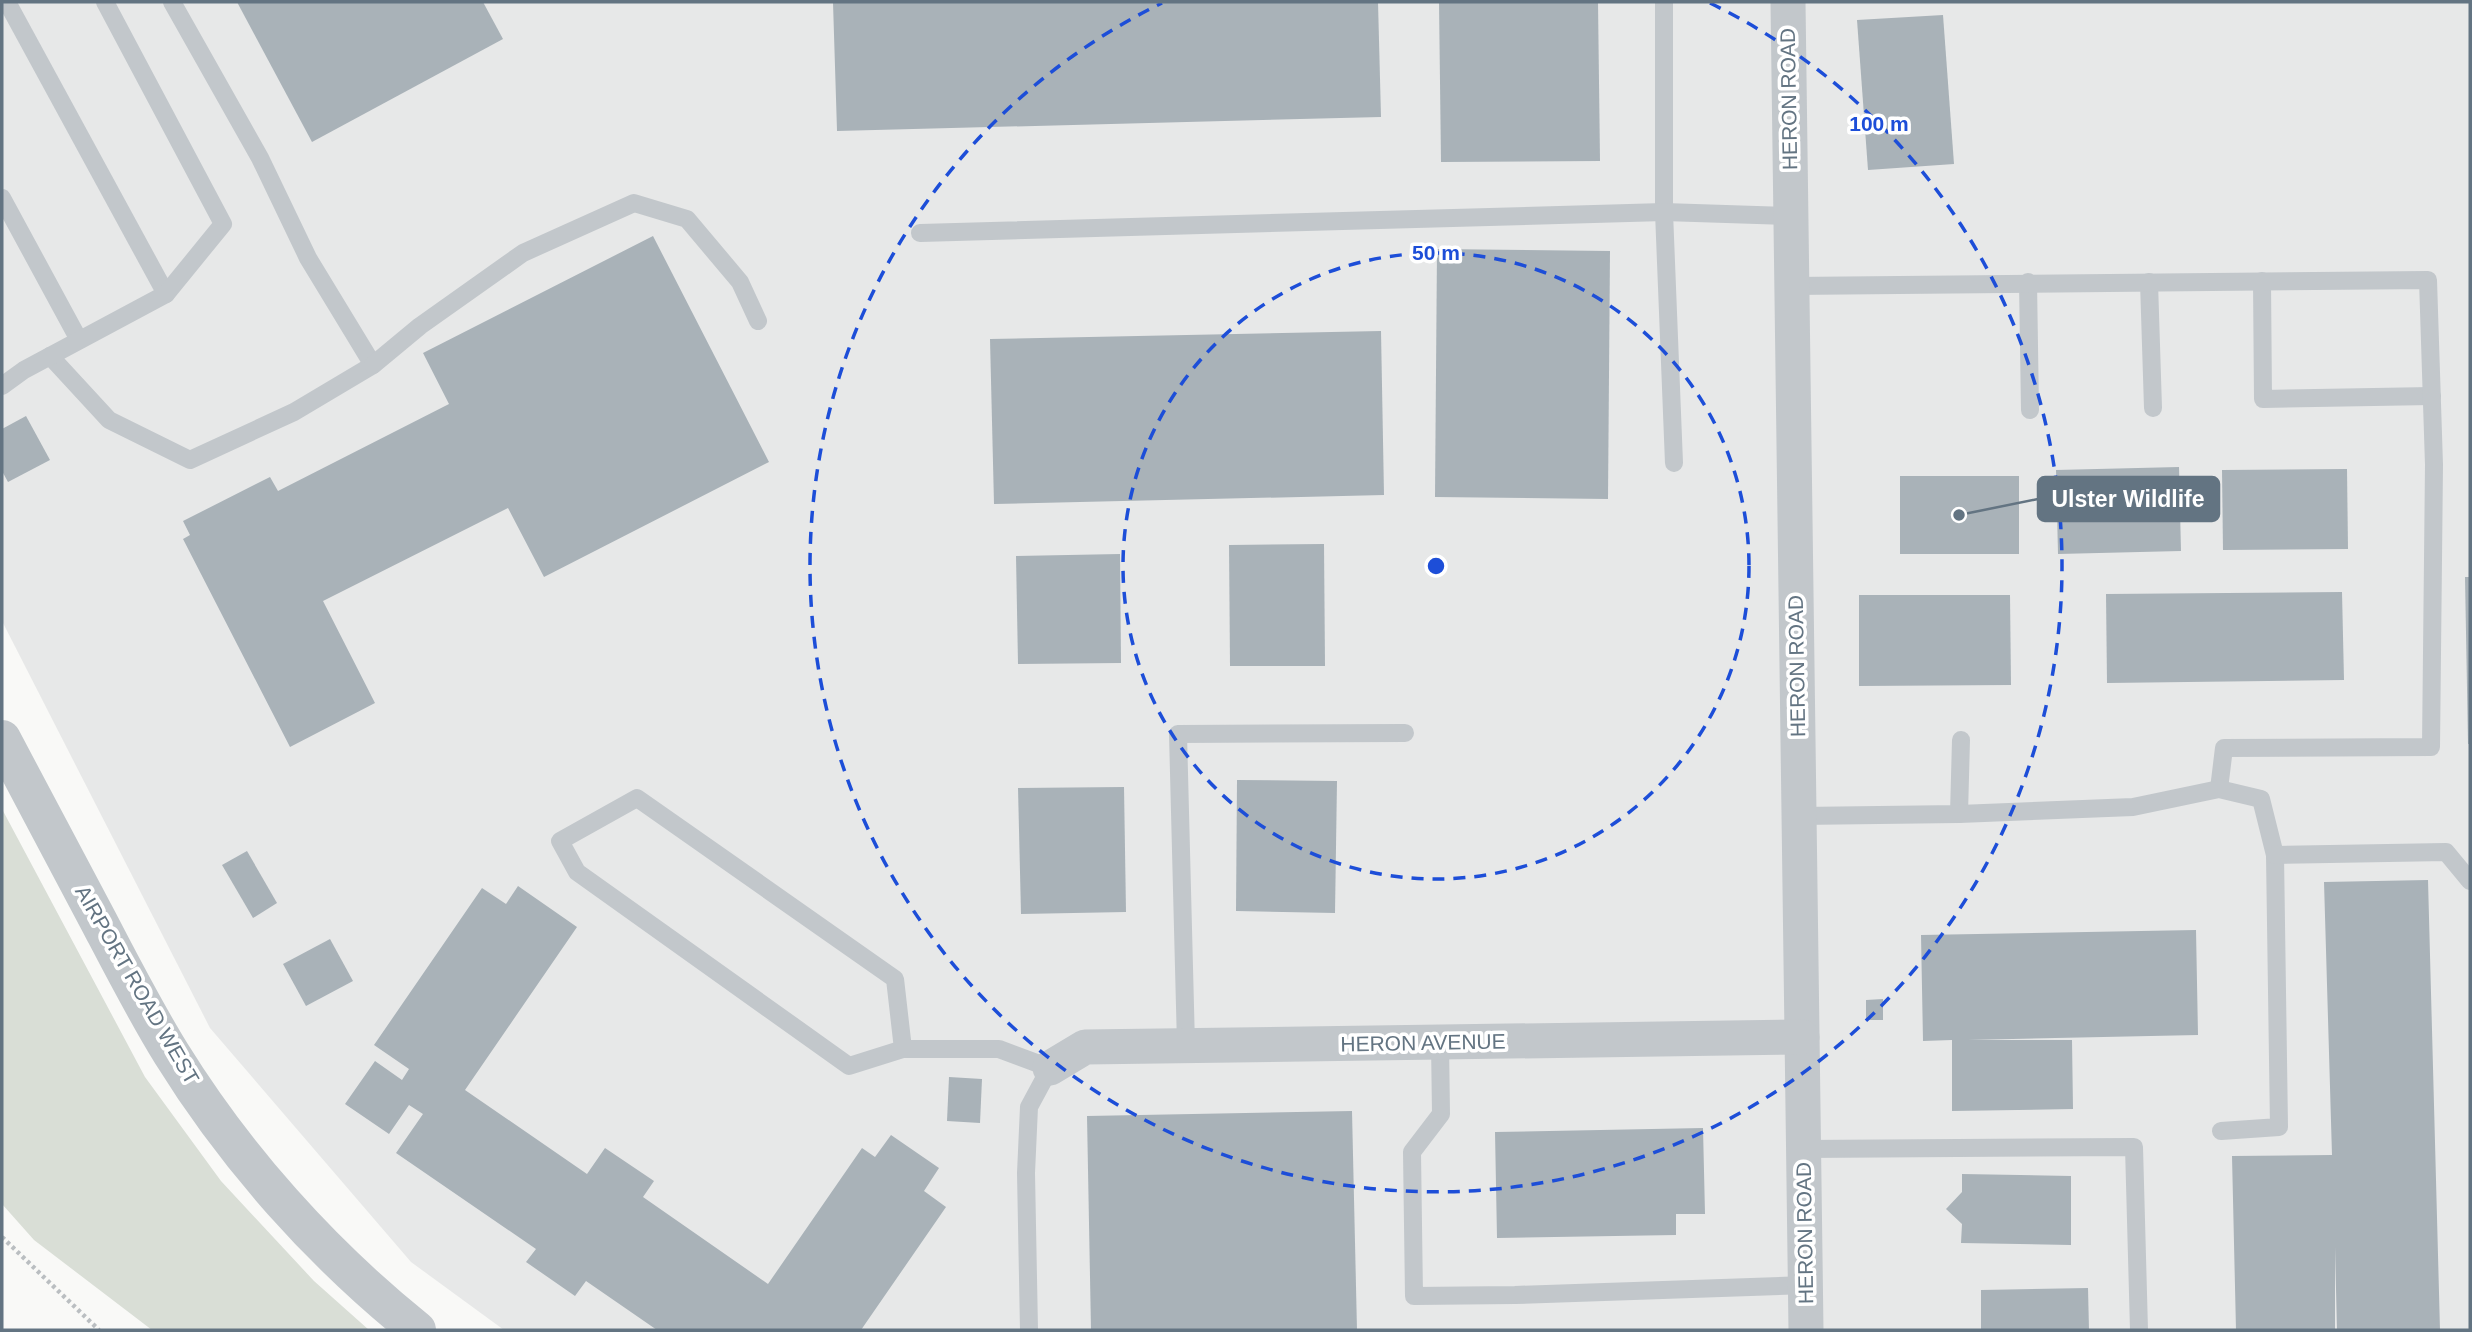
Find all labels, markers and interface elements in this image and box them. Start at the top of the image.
street label: HERON ROAD [1776,28,1801,170]
text: 100 m [1849,112,1909,135]
text: 50 m [1412,241,1460,264]
callout: Ulster Wildlife [2038,477,2219,521]
text: Ulster Wildlife [2051,486,2205,512]
centre of rings [1424,554,1448,578]
street label: HERON ROAD [1784,595,1809,737]
street label: AIRPORT ROAD WEST [71,881,204,1088]
street label: HERON AVENUE [1340,1030,1506,1055]
street label: HERON ROAD [1792,1162,1817,1304]

